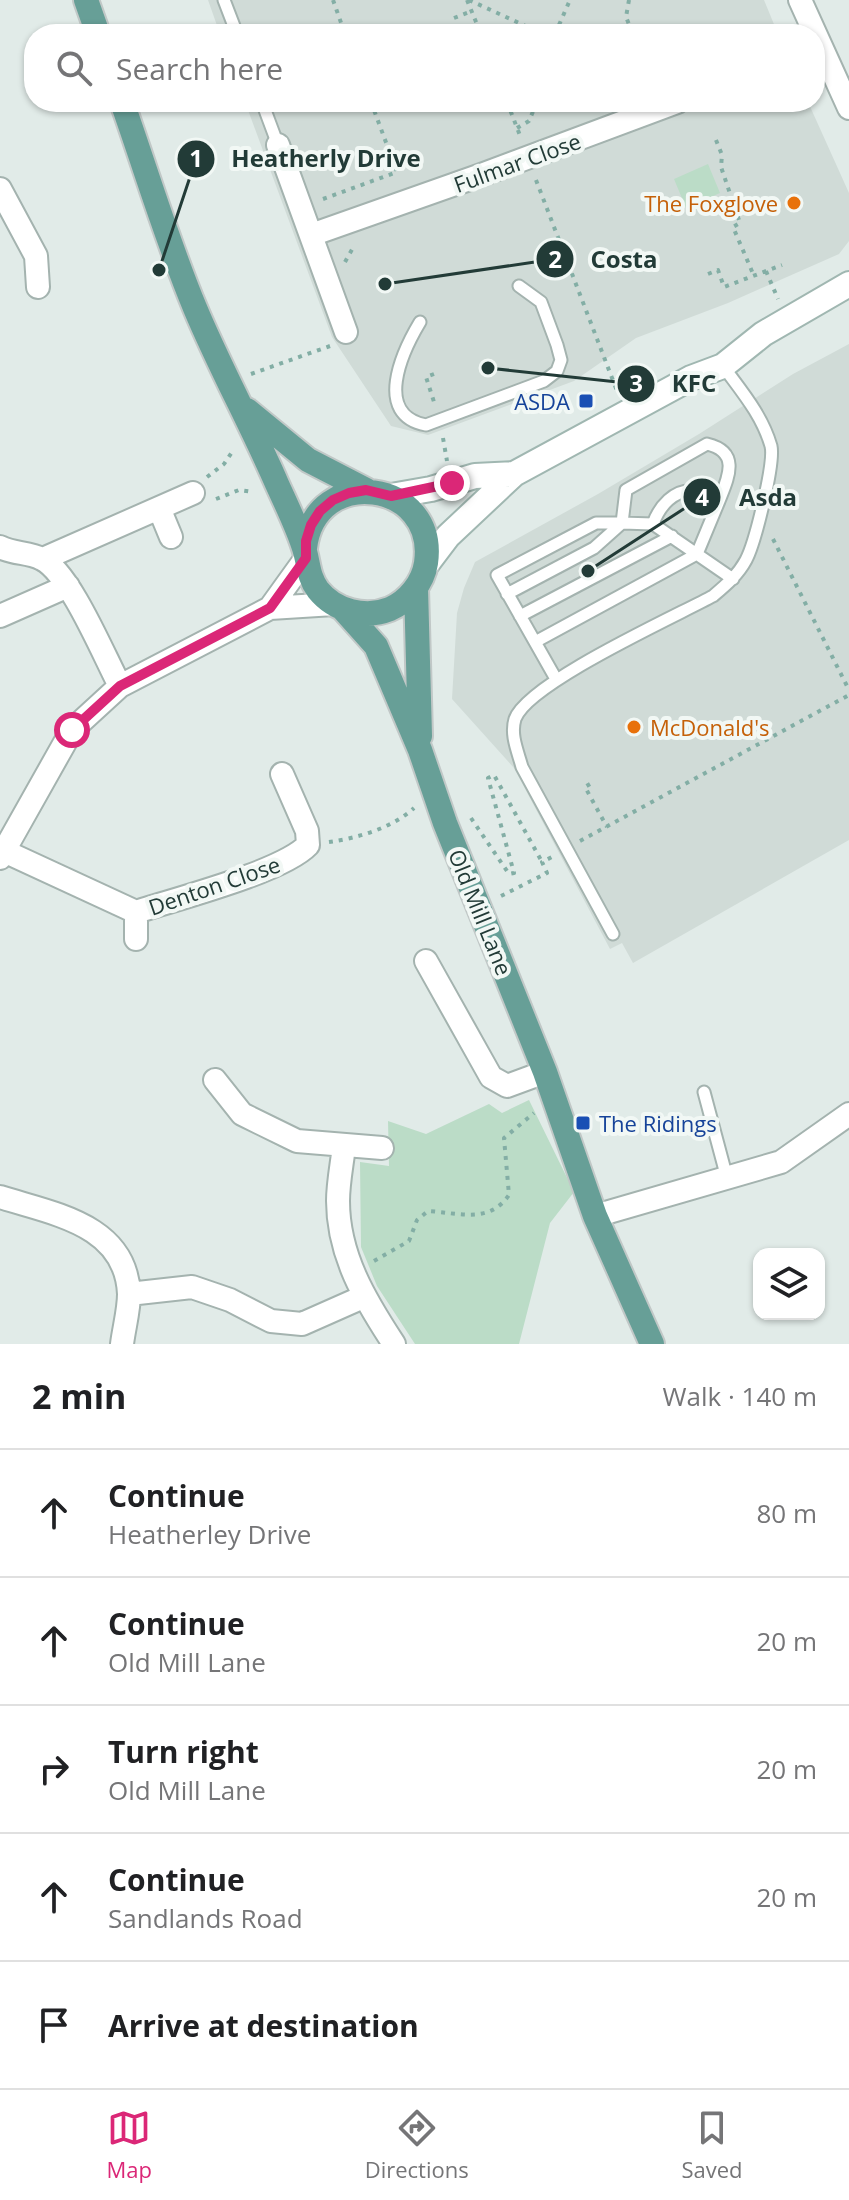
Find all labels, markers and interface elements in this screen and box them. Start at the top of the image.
search box [24,24,825,112]
icon: search [52,46,96,90]
text: Search here [116,48,283,89]
street label: Fulmar Close [449,125,585,199]
callout: Heatherly Drive [176,135,437,183]
text: 1 [189,141,203,174]
text: Heatherly Drive [231,141,421,174]
place label: The Foxglove [644,188,778,218]
marker: The Foxglove [785,194,803,212]
callout: Costa [535,235,674,283]
text: 2 [548,242,562,275]
text: Costa [591,242,658,275]
callout: KFC [616,360,732,408]
text: 3 [629,366,643,399]
text: KFC [672,366,716,399]
place label: ASDA [514,386,570,416]
marker: ASDA [577,392,595,410]
route end [434,465,470,501]
callout: Asda [682,473,813,521]
text: 4 [695,480,709,513]
text: Asda [739,480,797,513]
route start [54,712,90,748]
place label: McDonald's [650,712,770,742]
marker: McDonald's [625,718,643,736]
street label: Old Mill Lane [442,844,520,980]
street label: Denton Close [144,848,284,922]
place label: The Ridings [599,1108,717,1138]
marker: The Ridings [574,1114,592,1132]
map controls [753,1248,825,1320]
button: layers [753,1248,825,1320]
text: 2 min [32,1373,126,1419]
text: Walk · 140 m [663,1378,817,1414]
text: Continue [108,1475,245,1516]
icon: ahead [32,1491,76,1535]
text: 80 m [756,1495,817,1531]
text: Heatherley Drive [108,1516,311,1552]
text: Continue [108,1603,245,1644]
icon: ahead [32,1619,76,1663]
text: 20 m [756,1623,817,1659]
text: Old Mill Lane [108,1644,266,1680]
text: Turn right [108,1731,259,1772]
icon: right [32,1747,76,1791]
text: 20 m [756,1751,817,1787]
text: Old Mill Lane [108,1772,266,1808]
text: Continue [108,1859,245,1900]
icon: ahead [32,1875,76,1919]
text: 20 m [756,1879,817,1915]
text: Sandlands Road [108,1900,303,1936]
icon: arrive [32,2003,76,2047]
text: Arrive at destination [108,2005,419,2046]
tab: Map [106,2106,152,2184]
tab: Directions [365,2106,469,2184]
tab: Saved [681,2106,743,2184]

